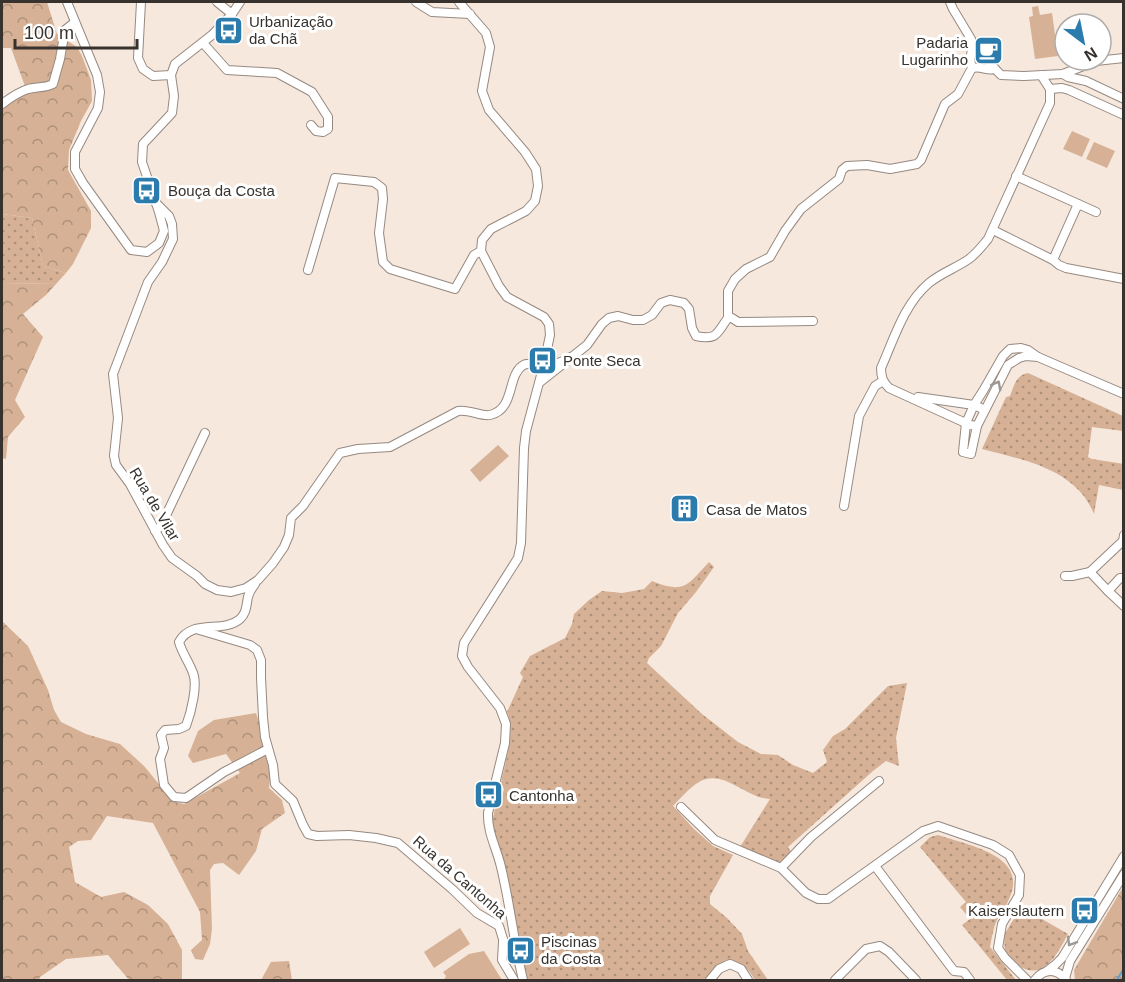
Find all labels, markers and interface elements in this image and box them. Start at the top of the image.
scale bar [15,12,136,50]
north arrow [1053,12,1113,72]
place label: Urbanização da Chã [249,13,333,47]
bus stop icon: Urbanização da Chã [212,14,244,46]
text: 100 m [24,23,74,43]
place label: Padaria Lugarinho [901,34,969,68]
cafe icon: Padaria Lugarinho [973,35,1005,67]
text: N [1081,44,1100,65]
bus stop icon: Bouça da Costa [131,174,163,206]
place label: Bouça da Costa [168,182,275,199]
bus stop icon: Ponte Seca [526,344,558,376]
place label: Ponte Seca [563,352,641,369]
one-way arrow [990,381,1001,392]
street label: Rua de Vilar [127,464,183,544]
building icon: Casa de Matos [669,493,701,525]
place label: Casa de Matos [706,501,807,518]
bus stop icon: Cantonha [472,779,504,811]
place label: Cantonha [509,787,575,804]
street label: Rua da Cantonha [410,832,510,922]
bus stop icon: Kaiserslautern [1069,894,1101,926]
place label: Kaiserslautern [968,902,1064,919]
place label: Piscinas da Costa [541,933,602,967]
bus stop icon: Piscinas da Costa [504,934,536,966]
one-way arrow [1067,936,1079,946]

